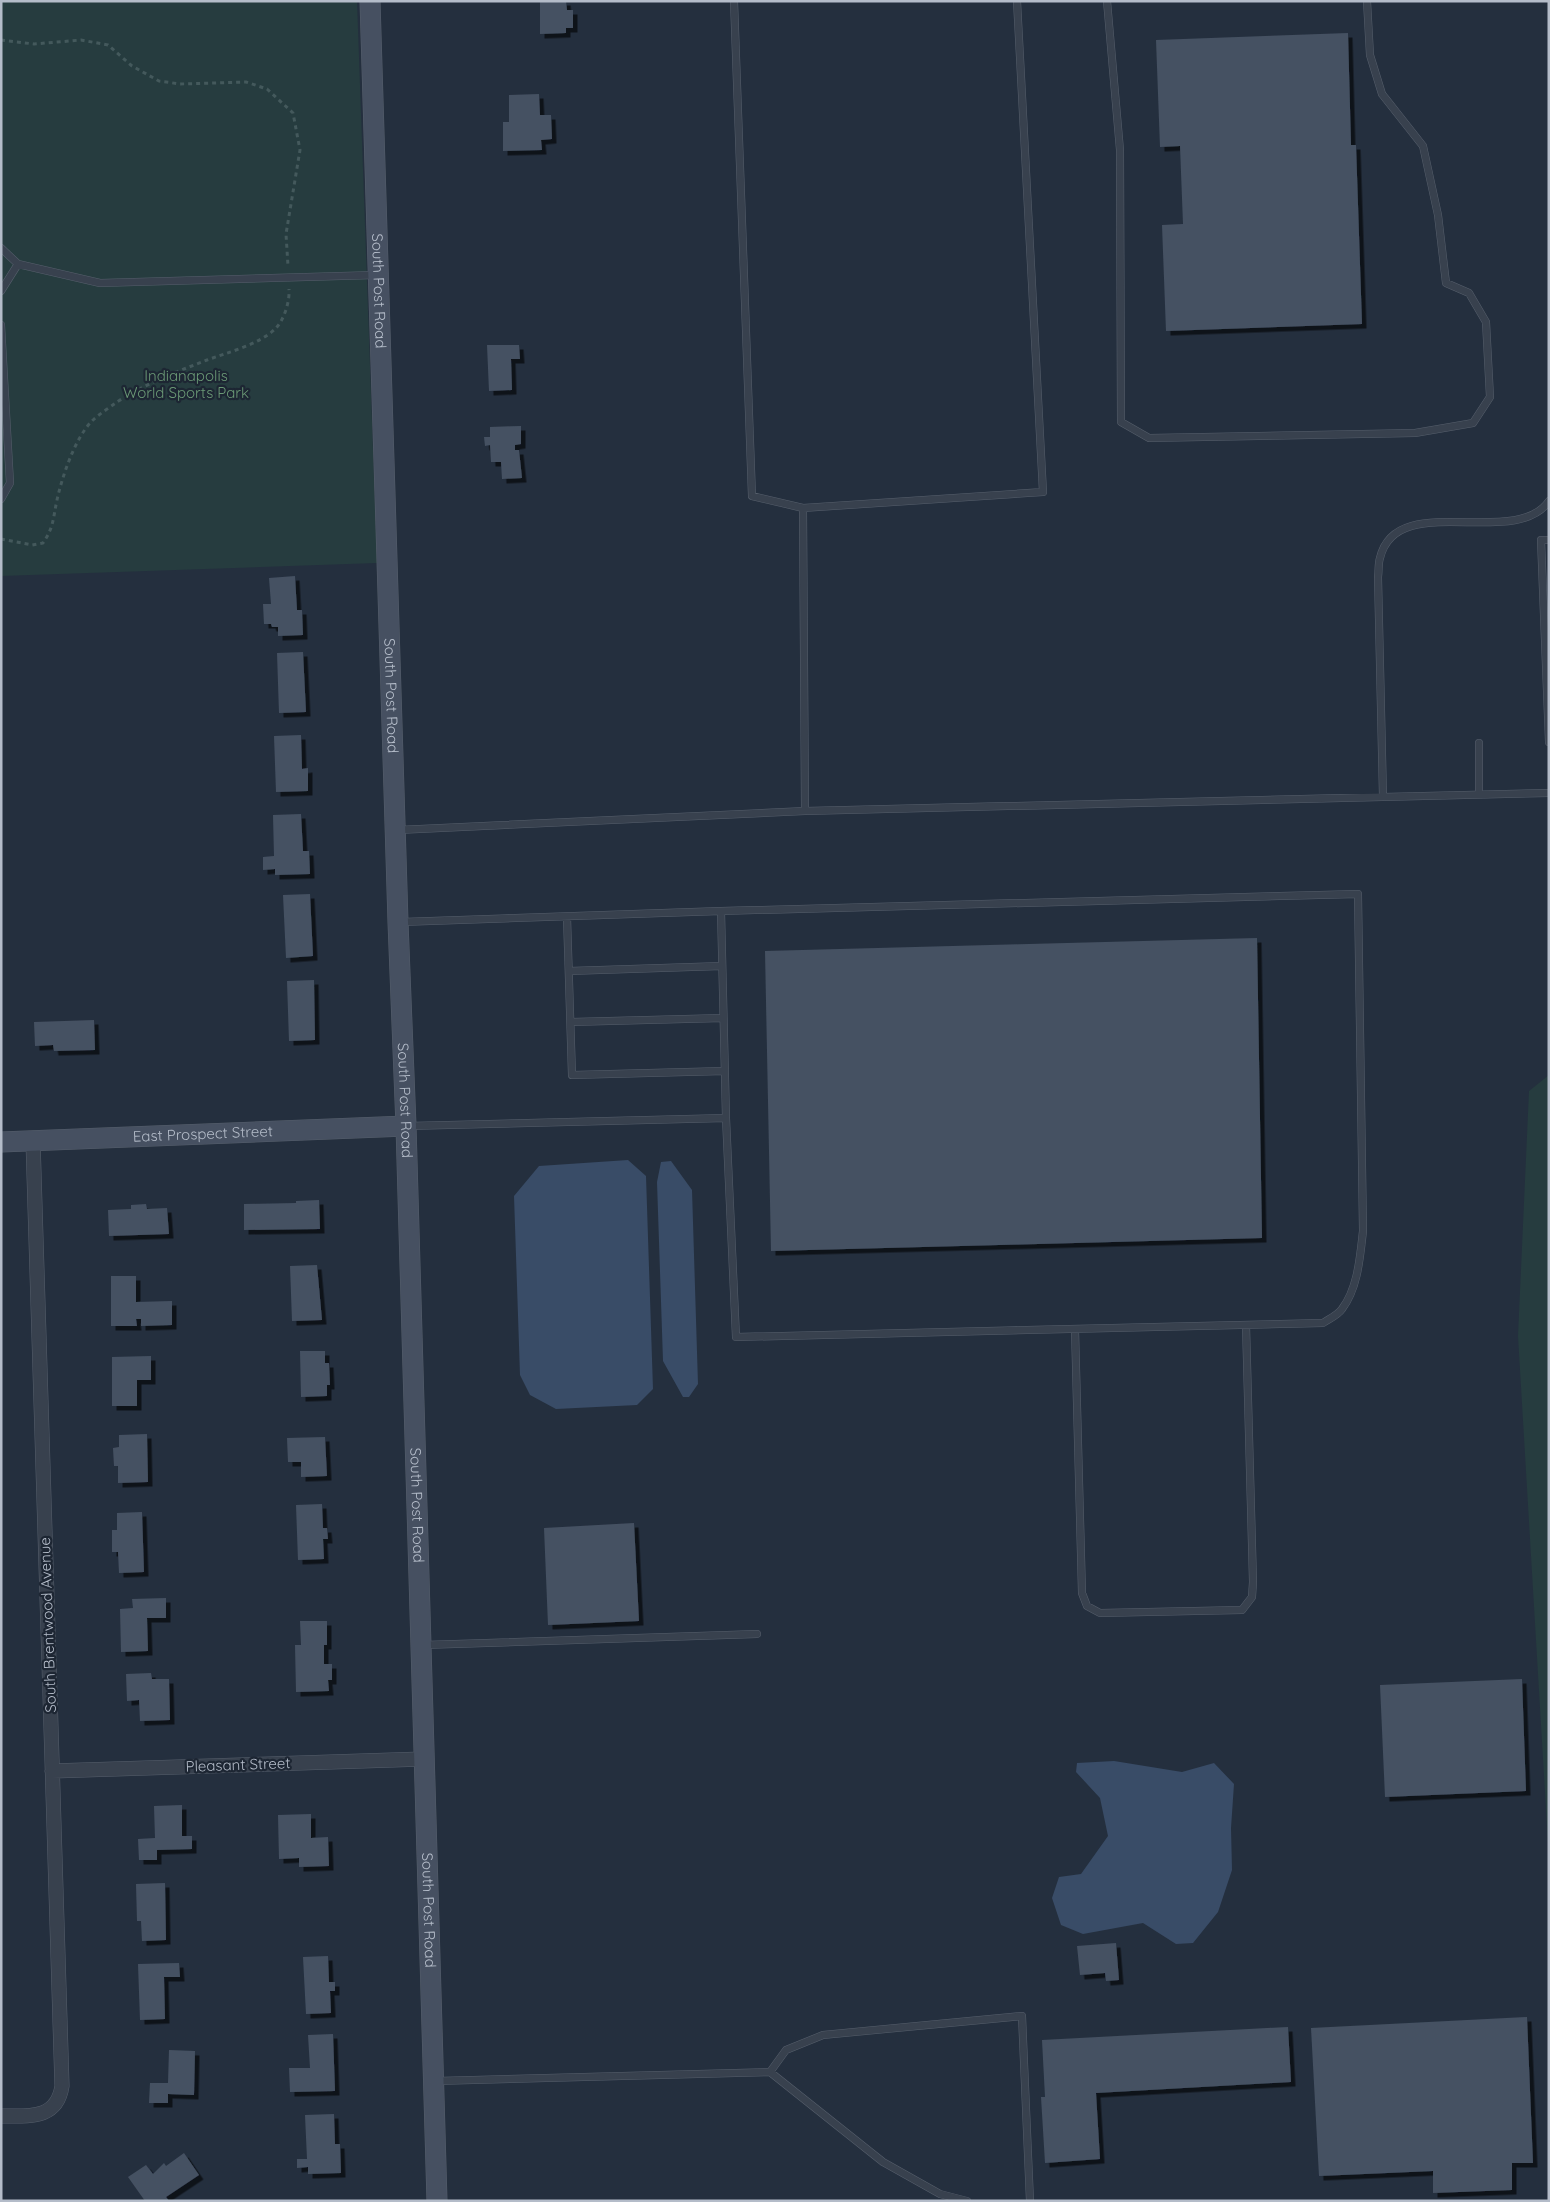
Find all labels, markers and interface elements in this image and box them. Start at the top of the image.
street label: South Post Road [368,233,391,349]
park label: Indianapolis World Sports Park [123,366,249,402]
street label: South Post Road [380,638,403,753]
street label: South Post Road [394,1043,417,1158]
street label: East Prospect Street [133,1121,273,1146]
street label: South Post Road [406,1447,429,1563]
street label: South Brentwood Avenue [35,1537,60,1713]
street label: Pleasant Street [185,1753,291,1776]
street label: South Post Road [418,1852,440,1968]

